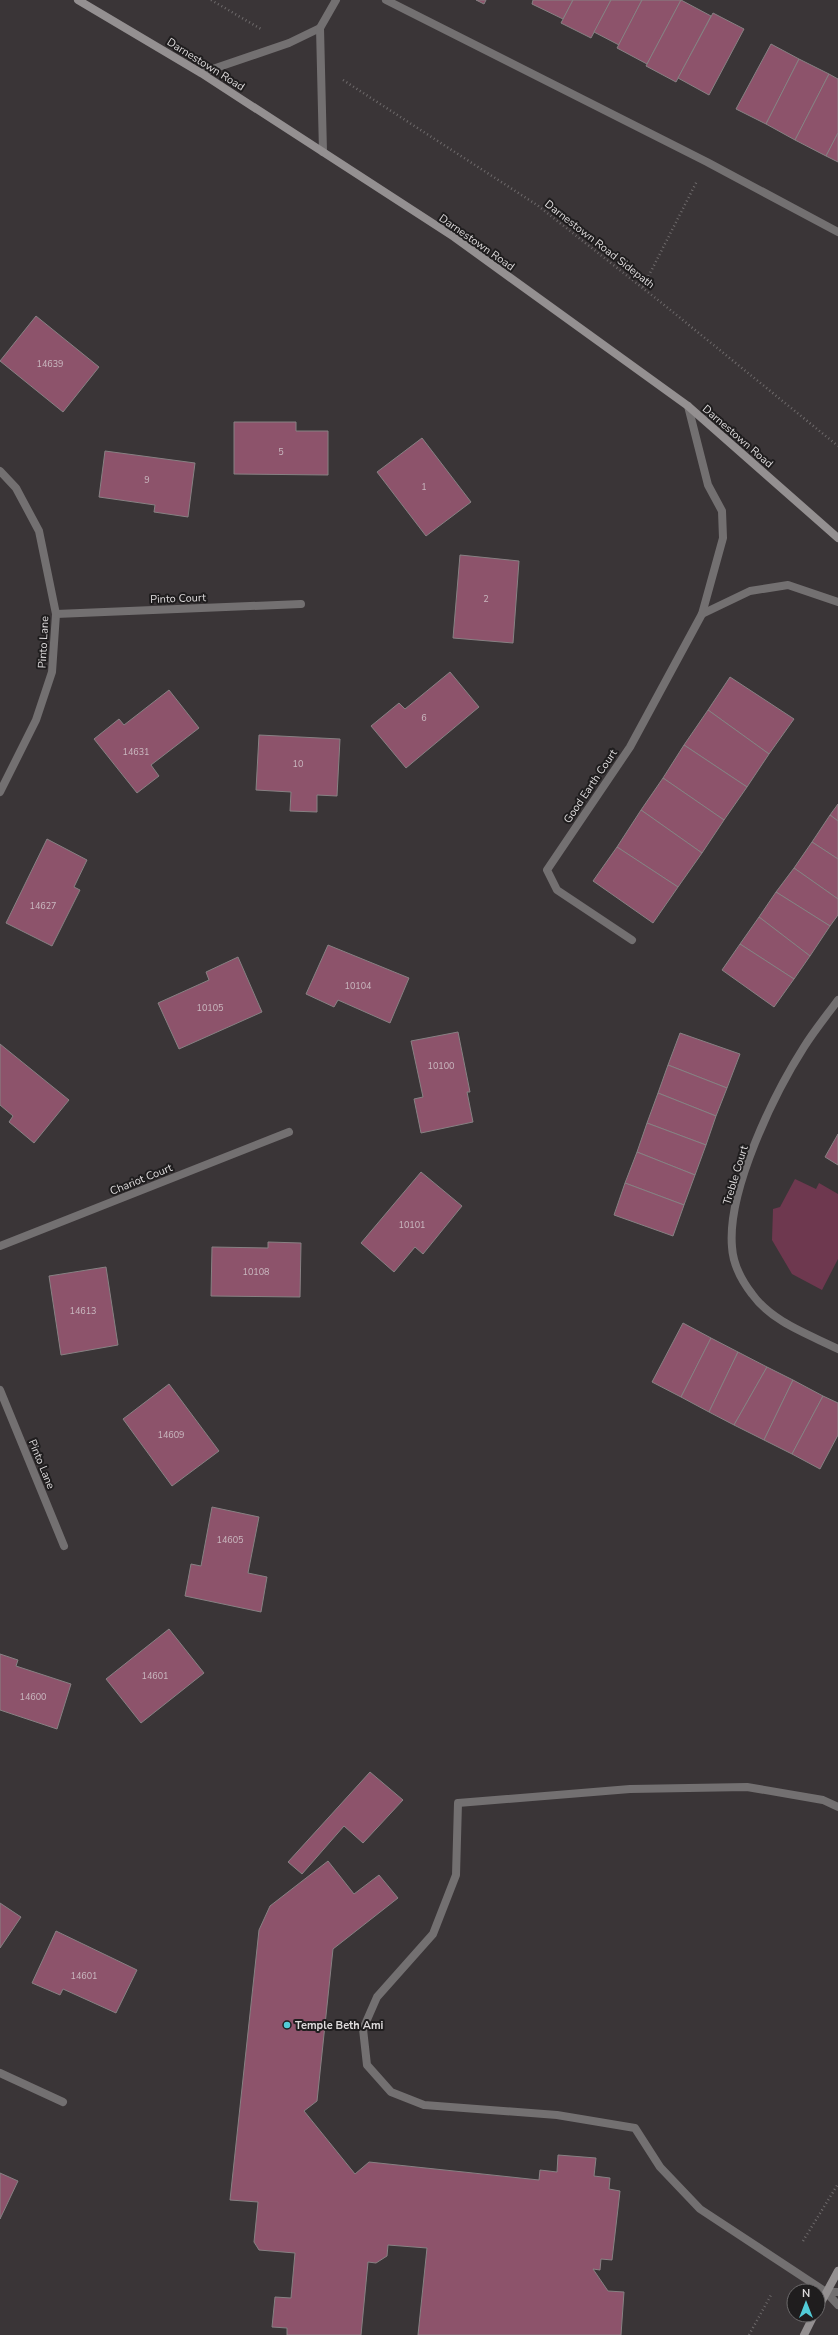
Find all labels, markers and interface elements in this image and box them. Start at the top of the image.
street label: Darnestown Road [164,34,247,94]
street label: Darnestown Road Sidepath [542,197,658,292]
street label: Darnestown Road [436,211,517,274]
house number: 14639 [36,358,64,370]
street label: Darnestown Road [699,402,776,471]
house number: 5 [278,446,284,458]
house number: 9 [144,474,150,486]
house number: 1 [421,481,427,493]
street label: Pinto Court [150,590,206,607]
house number: 2 [483,593,489,605]
street label: Pinto Lane [35,615,52,669]
house number: 6 [421,712,427,724]
house number: 14631 [122,746,150,758]
street label: Good Earth Court [560,746,621,826]
house number: 10 [293,758,303,770]
house number: 14627 [29,900,57,912]
house number: 10104 [344,980,372,992]
house number: 10105 [196,1002,224,1014]
house number: 10100 [427,1060,455,1072]
street label: Treble Court [719,1144,752,1207]
street label: Chariot Court [108,1160,175,1199]
house number: 10101 [398,1219,426,1231]
house number: 10108 [242,1266,270,1278]
house number: 14613 [69,1305,97,1317]
house number: 14609 [157,1429,185,1441]
street label: Pinto Lane [25,1437,58,1491]
house number: 14605 [216,1534,244,1546]
house number: 14601 [141,1670,169,1682]
house number: 14600 [19,1691,47,1703]
house number: 14601 [70,1970,98,1982]
place label: Temple Beth Ami [295,2018,384,2033]
marker: Temple Beth Ami [282,2020,292,2030]
north arrow [786,2283,826,2323]
text: N [802,2286,810,2301]

